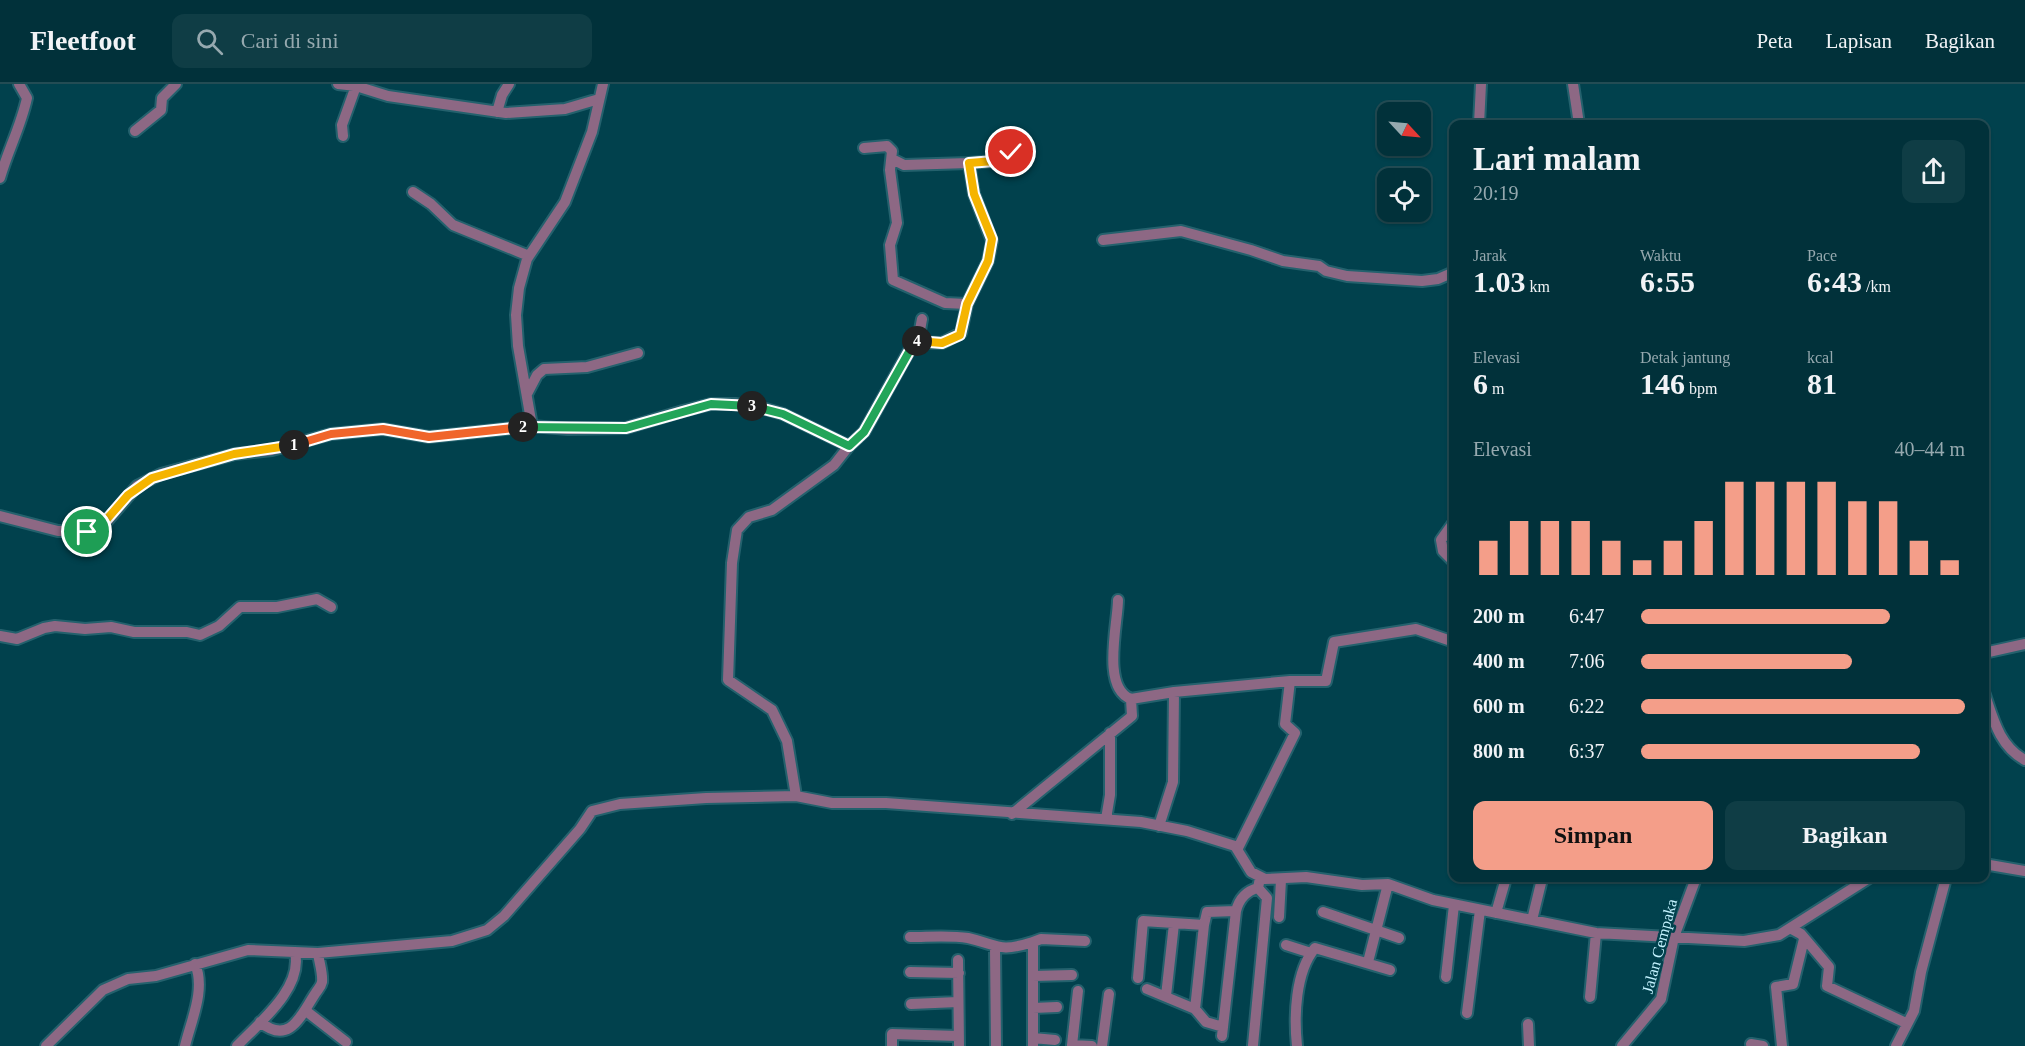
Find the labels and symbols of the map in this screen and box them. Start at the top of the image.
north arrow [1377,102,1431,156]
pin [985,126,1036,177]
pin: 4 [902,326,932,356]
pin: 3 [737,391,767,421]
pin: 2 [508,412,538,442]
pin: 1 [279,430,309,460]
pin [61,506,112,557]
street label: Jalan Cempaka [1639,897,1681,996]

